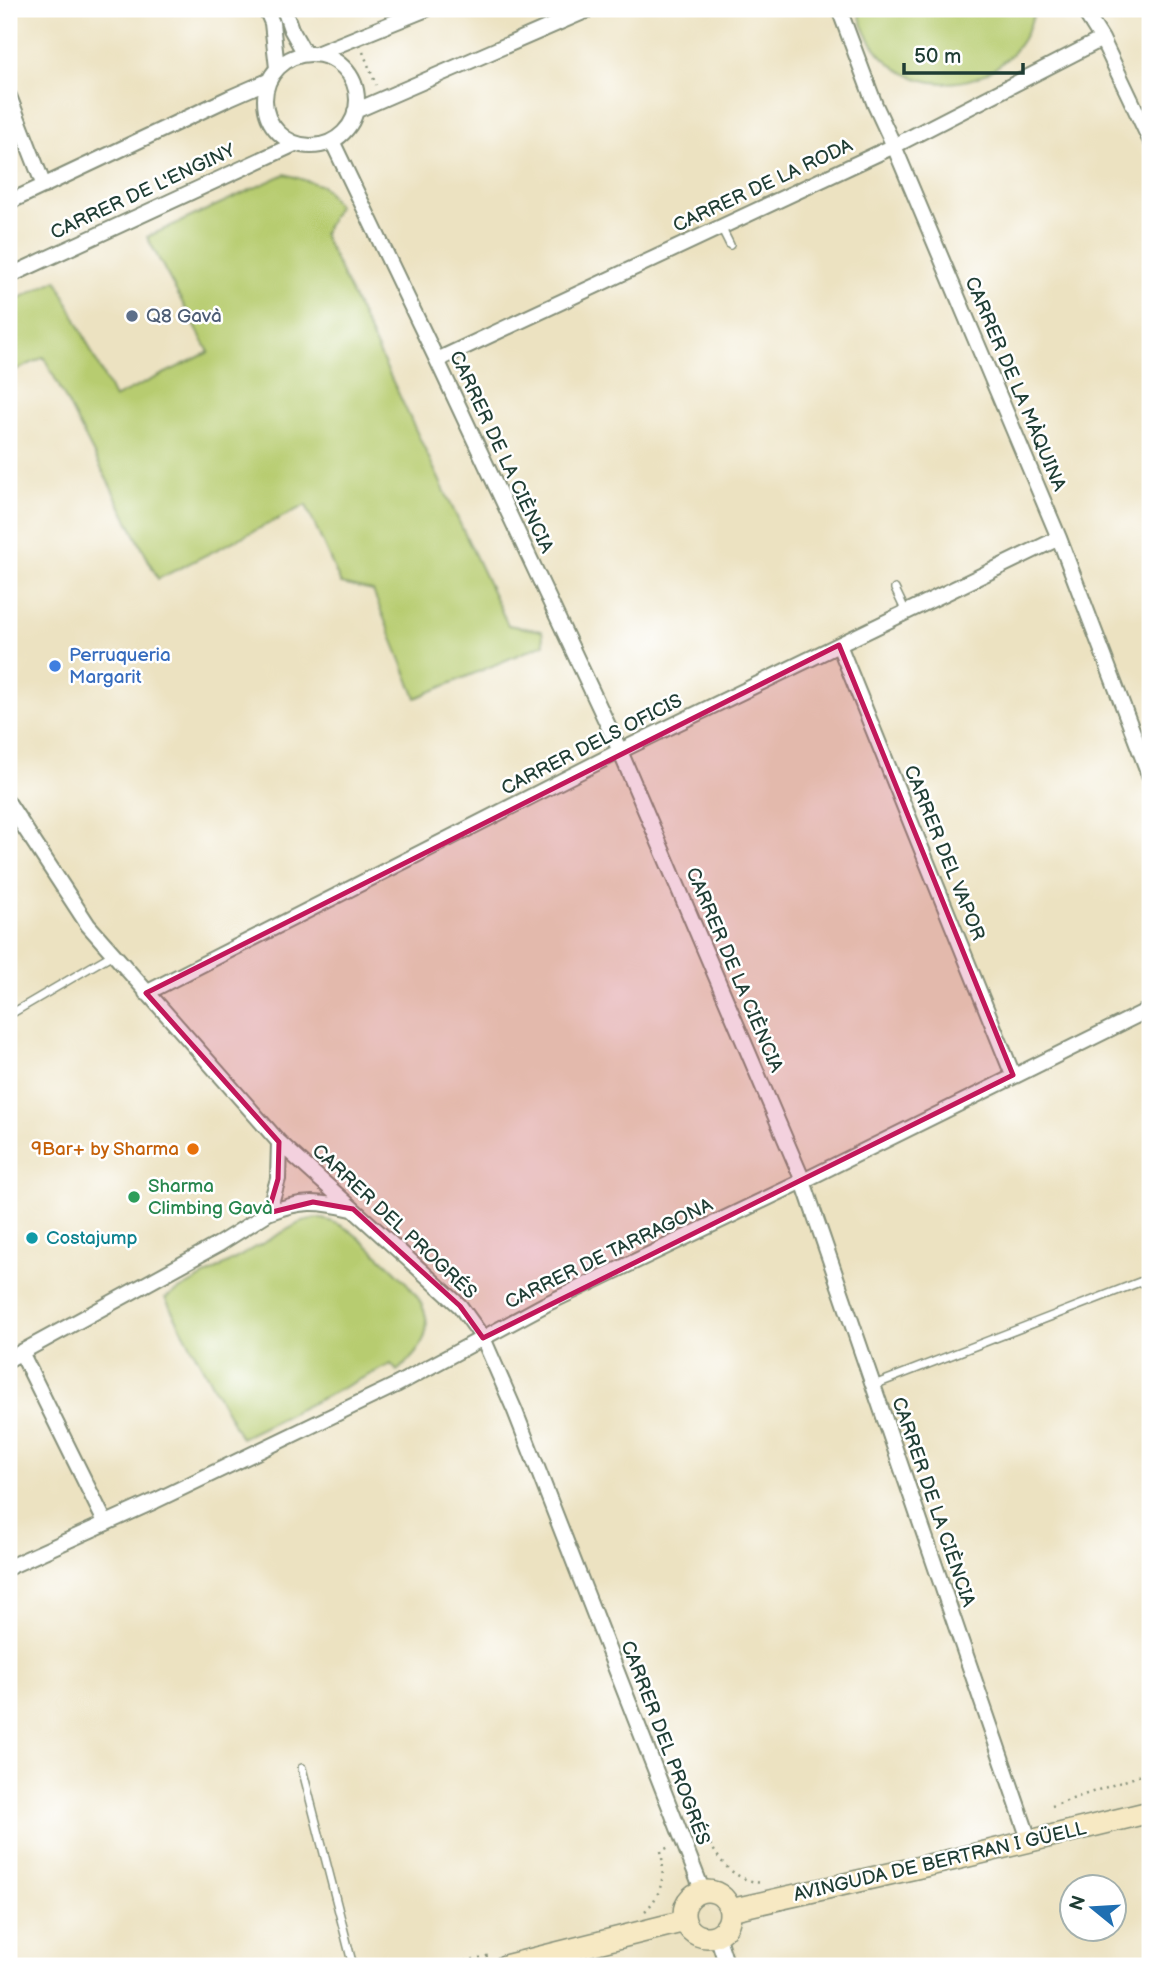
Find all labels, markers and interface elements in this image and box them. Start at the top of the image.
scale bar [904,32,1023,76]
text: 50 m [914,44,961,69]
street label: CARRER DE LA RODA [670,134,857,238]
street label: CARRER DE L'ENGINY [47,139,240,245]
street label: CARRER DE LA MÀQUINA [959,273,1072,495]
place label: Q8 Gavà [146,305,222,328]
marker: Q8 Gavà [124,308,140,324]
street label: CARRER DE LA CIÈNCIA [444,347,559,557]
place label: Perruqueria Margarit [69,644,171,689]
marker: Perruqueria Margarit [47,658,63,674]
street label: CARRER DELS OFICIS [498,689,686,801]
street label: CARRER DEL VAPOR [898,762,990,944]
street label: CARRER DE LA CIÈNCIA [680,864,789,1076]
place label: 9Bar+ by Sharma [31,1138,179,1161]
street label: CARRER DEL PROGRÉS [307,1139,482,1304]
marker: 9Bar+ by Sharma [185,1141,201,1157]
place label: Sharma Climbing Gavà [148,1175,273,1220]
marker: Sharma Climbing Gavà [126,1189,142,1205]
street label: CARRER DE TARRAGONA [501,1194,717,1314]
place label: Costajump [46,1227,138,1250]
marker: Costajump [24,1230,40,1246]
street label: CARRER DE LA CIÈNCIA [886,1394,981,1610]
street label: CARRER DEL PROGRÉS [615,1637,716,1848]
street label: AVINGUDA DE BERTRAN I GÜELL [791,1817,1089,1907]
north arrow [1058,1874,1128,1944]

